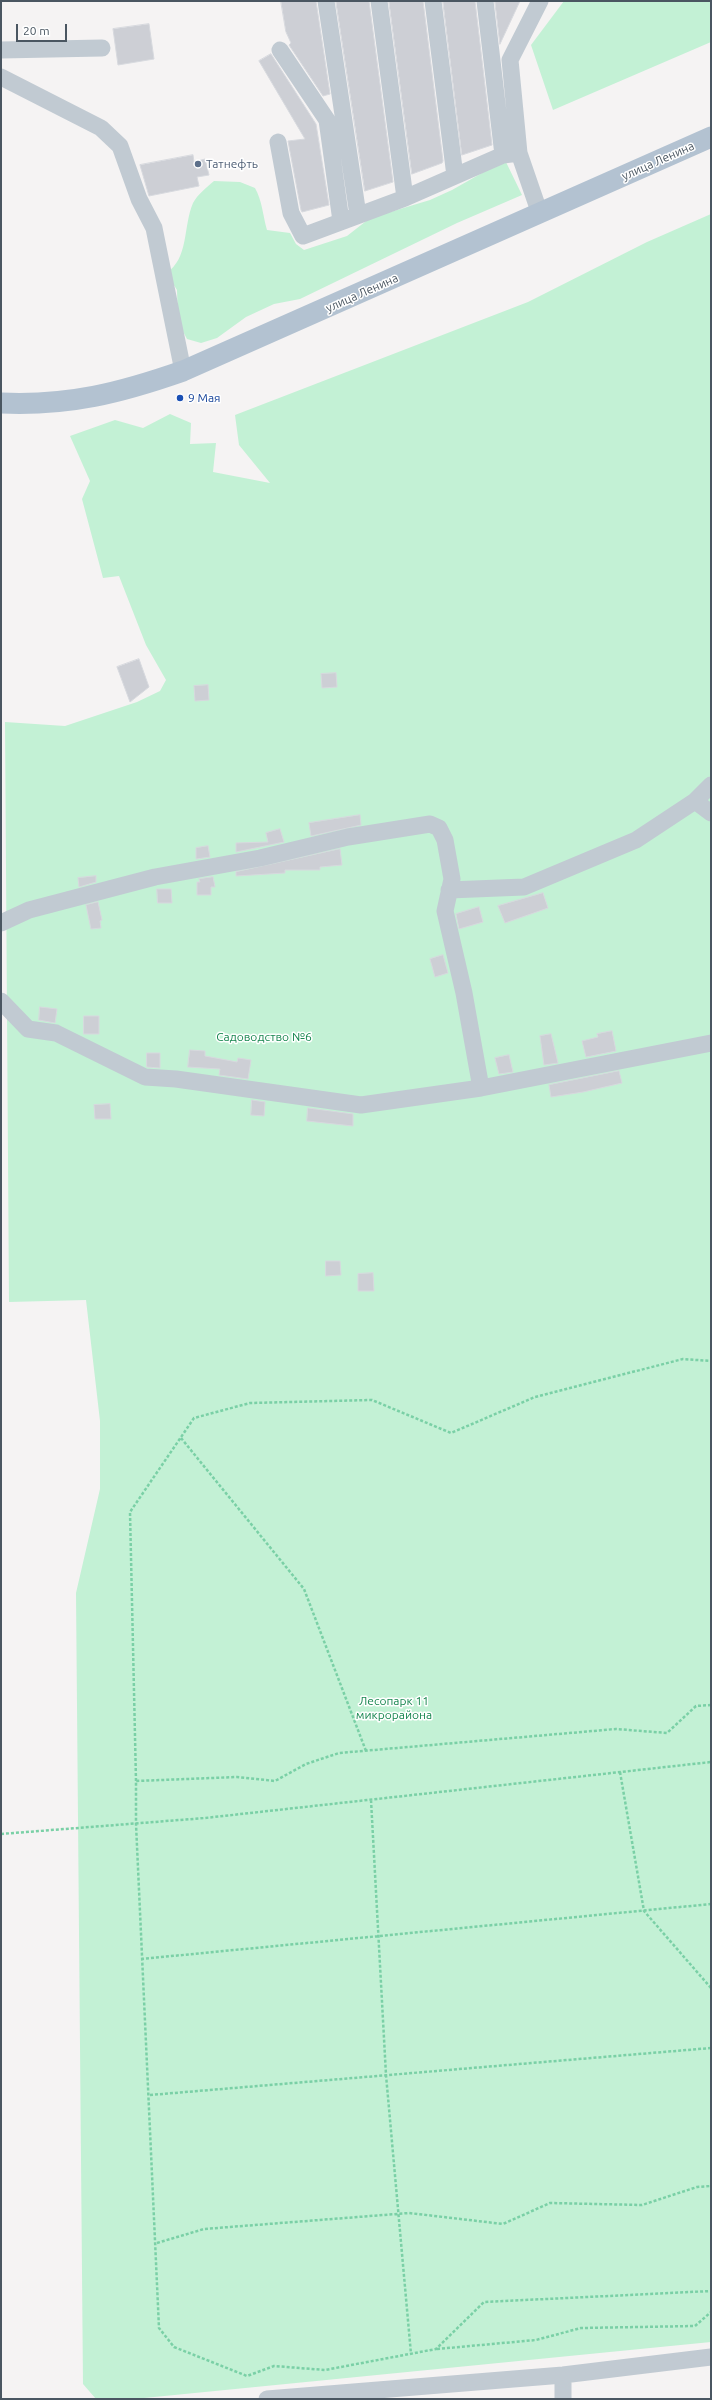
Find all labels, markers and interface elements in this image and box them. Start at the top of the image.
scale bar [18,16,69,42]
text: 20 m [23,24,50,37]
street label: улица Ленина [620,139,696,183]
place label: Татнефть [206,157,258,171]
marker: Татнефть [193,159,203,169]
street label: улица Ленина [324,271,400,315]
place label: 9 Мая [188,391,221,405]
marker: 9 Мая [175,393,185,403]
park label: Садоводство №6 [216,1030,312,1044]
park label: Лесопарк 11 микрорайона [356,1694,432,1722]

